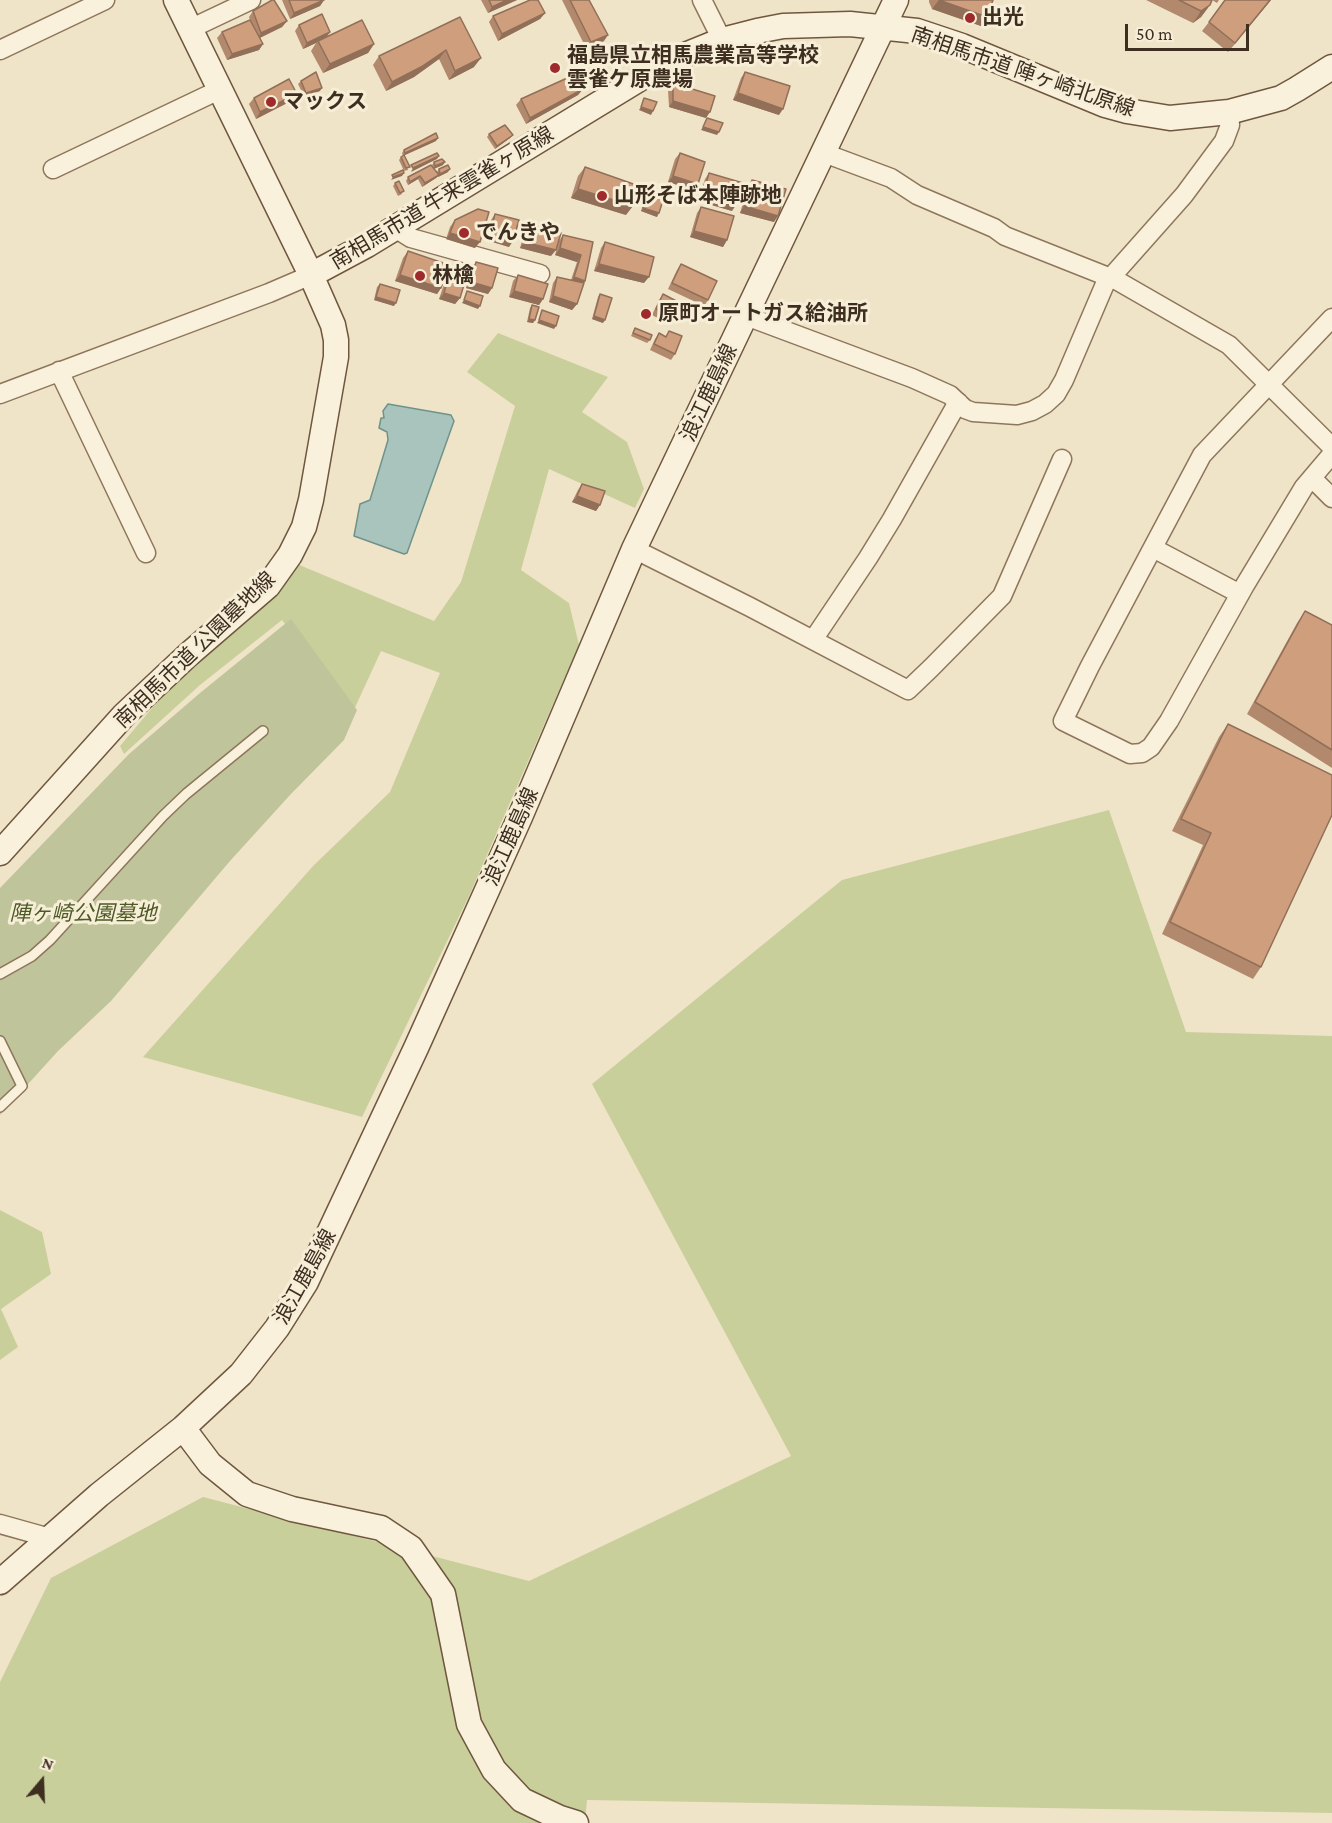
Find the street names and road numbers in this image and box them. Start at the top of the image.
street label: 南相馬市道 陣ヶ崎北原線 [908,22,1138,122]
street label: 南相馬市道 牛来雲雀ヶ原線 [326,121,558,275]
street label: 浪江鹿島線 [675,340,743,446]
street label: 南相馬市道 公園墓地線 [109,567,281,733]
street label: 浪江鹿島線 [478,784,544,890]
street label: 浪江鹿島線 [269,1225,341,1329]

